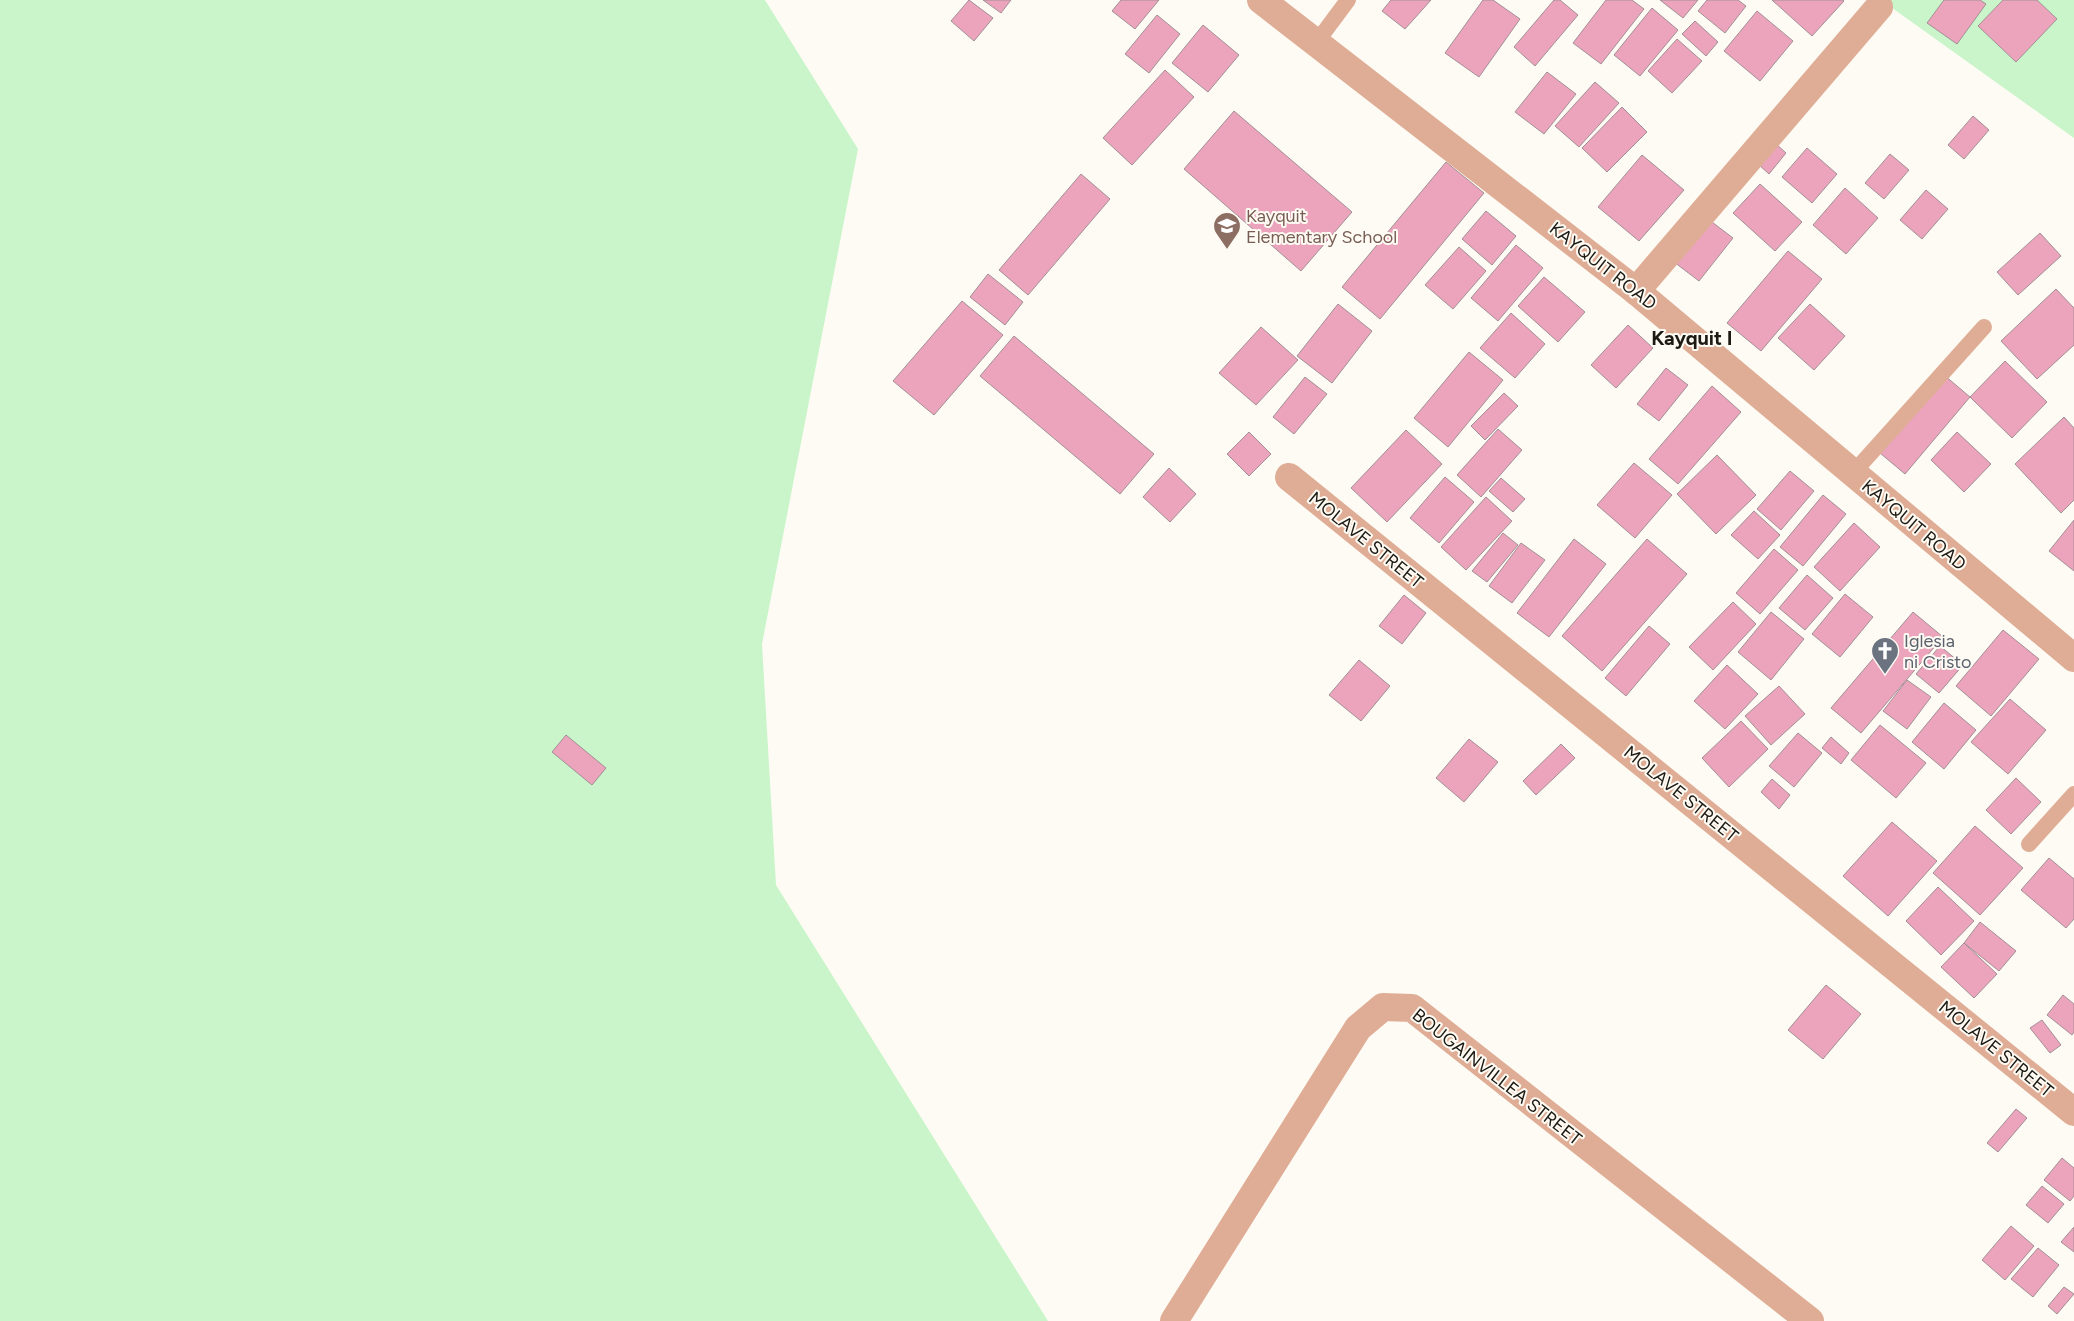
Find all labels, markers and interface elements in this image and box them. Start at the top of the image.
place label: Kayquit Elementary School [1246,205,1397,248]
school or university icon: Kayquit Elementary School [1212,211,1242,250]
street label: KAYQUIT ROAD [1545,217,1661,315]
district label: Kayquit I [1651,326,1733,350]
street label: KAYQUIT ROAD [1857,475,1971,575]
street label: MOLAVE STREET [1304,487,1428,593]
place label: Iglesia ni Cristo [1904,630,1972,673]
church icon: Iglesia ni Cristo [1870,636,1900,675]
street label: MOLAVE STREET [1619,741,1743,847]
street label: MOLAVE STREET [1934,996,2058,1102]
street label: BOUGAINVILLEA STREET [1408,1004,1586,1150]

